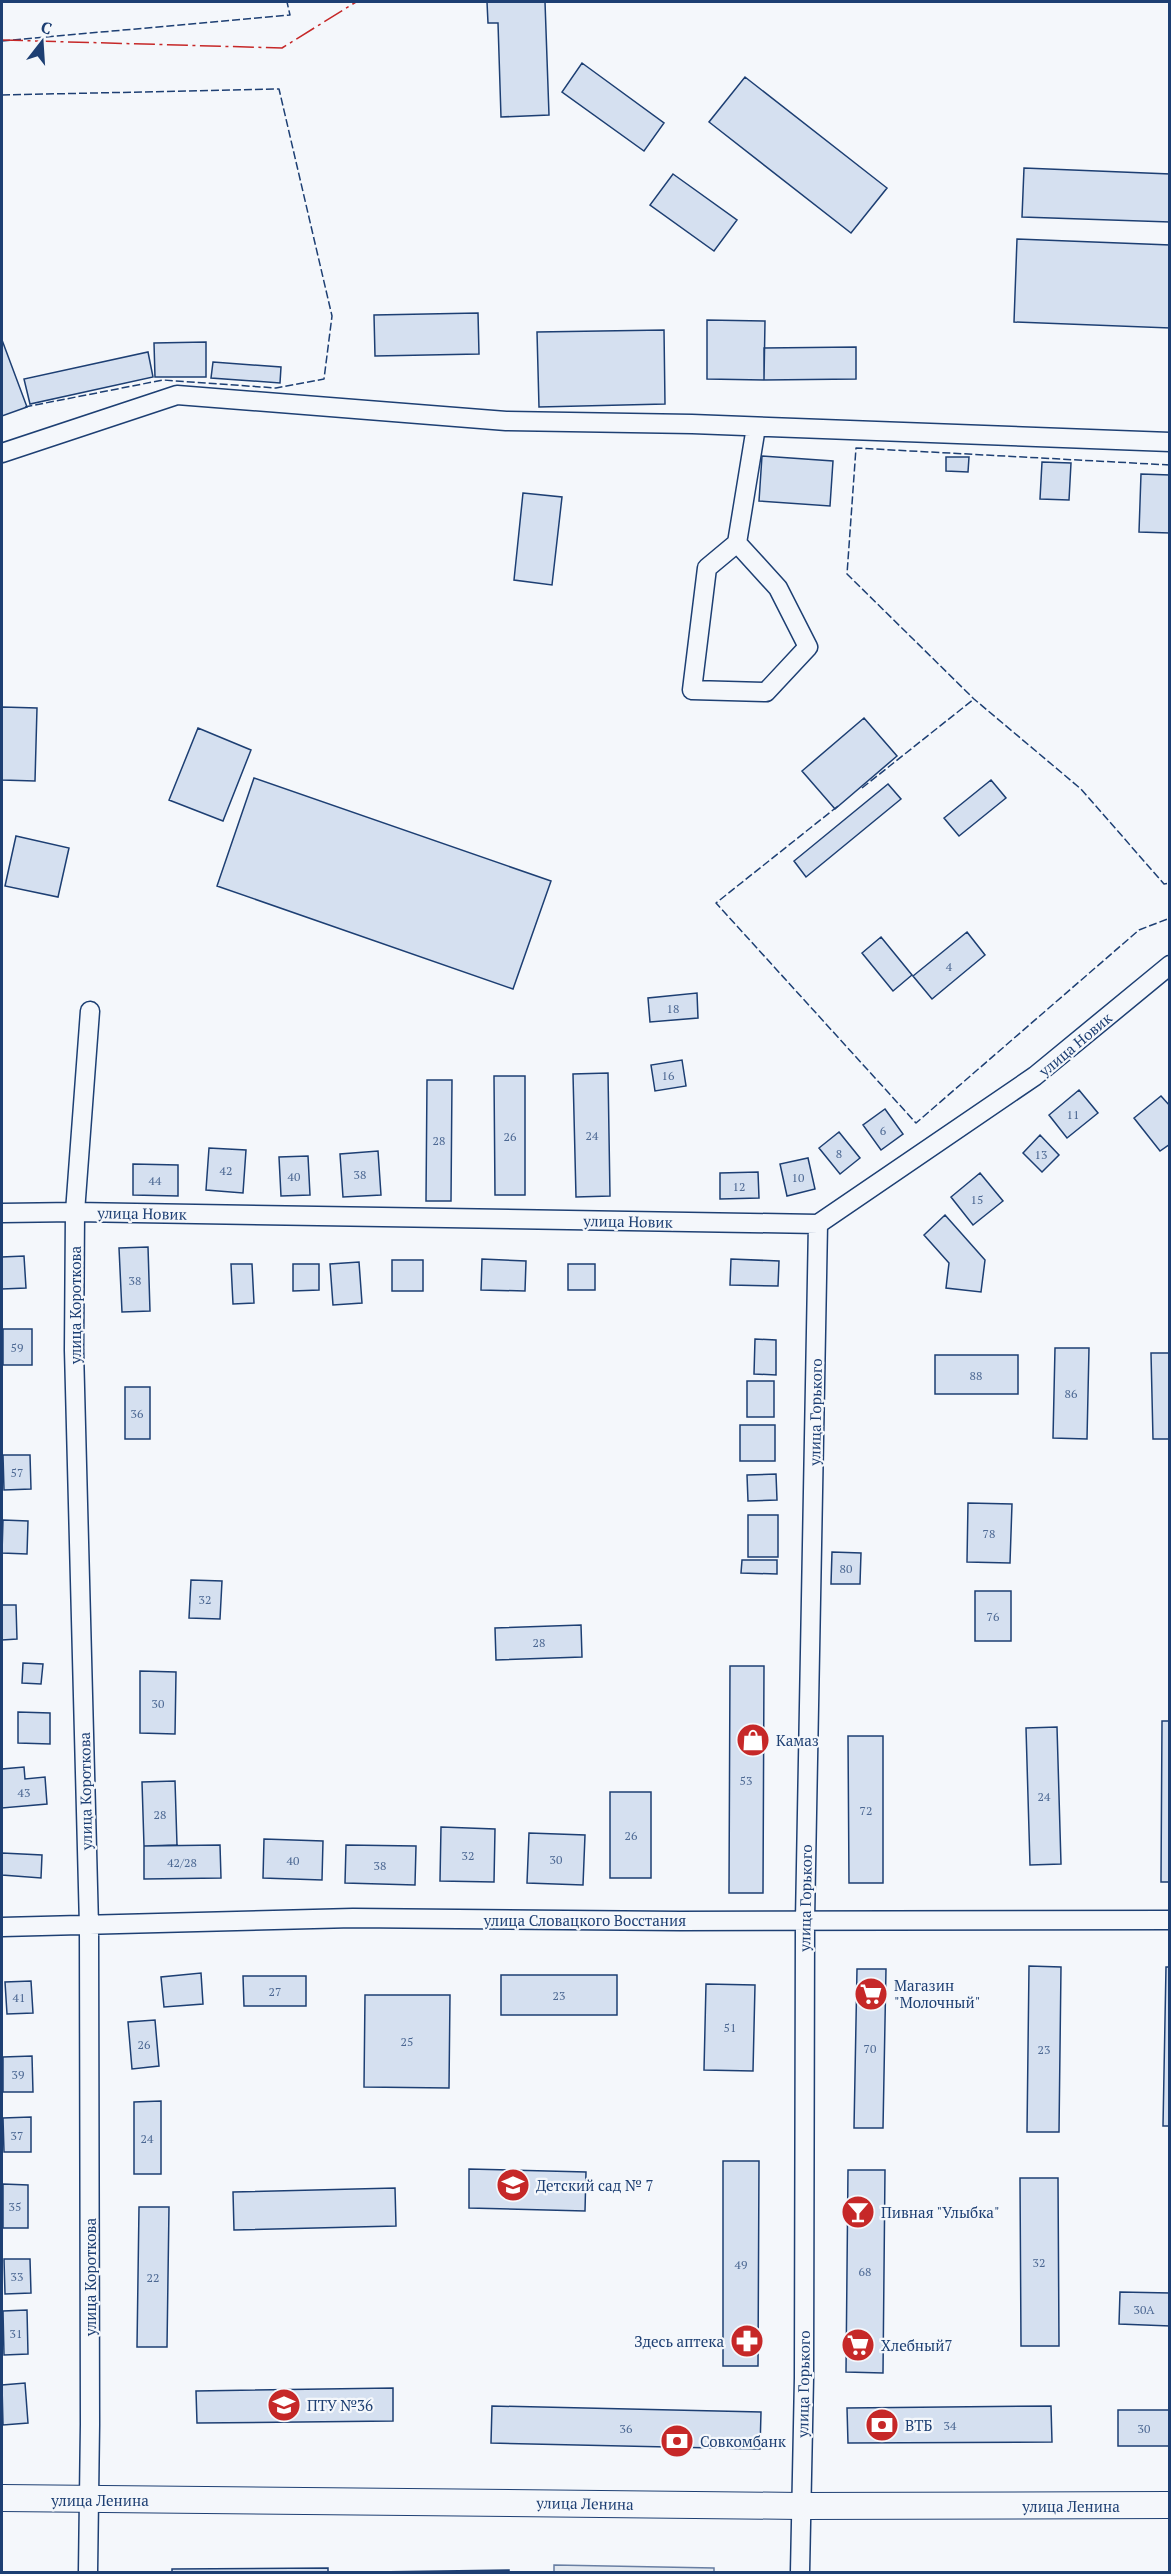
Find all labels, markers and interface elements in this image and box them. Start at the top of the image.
north arrow [12,12,72,72]
text: С [38,16,55,40]
house number: 4 [946,959,953,974]
house number: 18 [667,1001,679,1016]
street label: улица Новик [1034,1007,1116,1081]
house number: 16 [662,1068,675,1083]
house number: 11 [1067,1107,1079,1122]
house number: 6 [880,1123,887,1138]
house number: 24 [586,1128,599,1143]
house number: 26 [504,1129,517,1144]
house number: 28 [433,1133,445,1148]
house number: 8 [836,1146,842,1161]
house number: 13 [1035,1147,1047,1162]
house number: 42 [220,1163,232,1178]
house number: 38 [354,1167,366,1182]
house number: 40 [288,1169,300,1184]
house number: 10 [792,1170,804,1185]
house number: 44 [149,1173,162,1188]
house number: 12 [733,1179,745,1194]
house number: 15 [971,1192,983,1207]
street label: улица Новик [96,1202,188,1224]
street label: улица Новик [582,1210,674,1232]
street label: улица Короткова [65,1246,85,1365]
house number: 38 [129,1273,141,1288]
house number: 59 [11,1340,23,1355]
street label: улица Горького [804,1358,826,1467]
house number: 88 [970,1368,982,1383]
house number: 86 [1065,1386,1078,1401]
house number: 36 [131,1406,144,1421]
house number: 57 [11,1465,23,1480]
house number: 78 [983,1526,995,1541]
house number: 80 [840,1561,852,1576]
house number: 32 [199,1592,211,1607]
house number: 76 [987,1609,1000,1624]
house number: 28 [533,1635,545,1650]
house number: 30 [152,1696,164,1711]
shop icon: Камаз [735,1722,771,1758]
place label: Камаз [776,1730,819,1750]
street label: улица Короткова [74,1731,96,1851]
house number: 53 [740,1773,752,1788]
house number: 43 [18,1785,30,1800]
house number: 24 [1038,1789,1051,1804]
house number: 72 [860,1803,872,1818]
house number: 28 [154,1807,166,1822]
house number: 26 [625,1828,638,1843]
street label: улица Горького [794,1844,816,1953]
house number: 32 [462,1848,474,1863]
house number: 30 [550,1852,562,1867]
house number: 40 [287,1853,299,1868]
house number: 42/28 [167,1855,197,1870]
house number: 38 [374,1858,386,1873]
street label: улица Словацкого Восстания [483,1910,686,1930]
place label: Магазин "Молочный" [894,1975,980,2012]
supermarket icon: Магазин "Молочный" [853,1976,889,2012]
house number: 27 [269,1984,281,1999]
house number: 23 [553,1988,565,2003]
house number: 41 [13,1990,25,2005]
house number: 51 [724,2020,736,2035]
house number: 25 [401,2034,413,2049]
house number: 26 [138,2037,151,2052]
house number: 70 [864,2041,876,2056]
house number: 23 [1038,2042,1050,2057]
house number: 39 [12,2067,24,2082]
house number: 37 [11,2128,23,2143]
house number: 24 [141,2131,154,2146]
school or university icon: Детский сад № 7 [495,2167,531,2203]
place label: Детский сад № 7 [536,2175,653,2195]
bar icon: Пивная "Улыбка" [840,2194,876,2230]
house number: 35 [9,2199,21,2214]
place label: Пивная "Улыбка" [881,2202,1000,2222]
street label: улица Короткова [80,2218,100,2337]
house number: 32 [1033,2255,1045,2270]
house number: 49 [735,2257,747,2272]
house number: 68 [859,2264,871,2279]
house number: 33 [11,2269,23,2284]
house number: 22 [147,2270,159,2285]
house number: 30А [1134,2302,1155,2317]
pharmacy icon: Здесь аптека [729,2323,765,2359]
house number: 31 [10,2326,22,2341]
supermarket icon: Хлебный7 [840,2327,876,2363]
street label: улица Горького [792,2330,814,2439]
place label: Здесь аптека [634,2331,724,2351]
place label: Хлебный7 [881,2335,952,2355]
school or university icon: ПТУ №36 [266,2387,302,2423]
place label: ПТУ №36 [307,2395,373,2415]
bank icon: ВТБ [864,2407,900,2443]
place label: ВТБ [905,2415,933,2435]
house number: 34 [944,2418,957,2433]
house number: 36 [620,2421,633,2436]
house number: 30 [1138,2421,1150,2436]
bank icon: Совкомбанк [659,2423,695,2459]
place label: Совкомбанк [700,2431,787,2451]
street label: улица Ленина [50,2490,149,2510]
street label: улица Ленина [535,2492,634,2514]
street label: улица Ленина [1021,2496,1120,2516]

